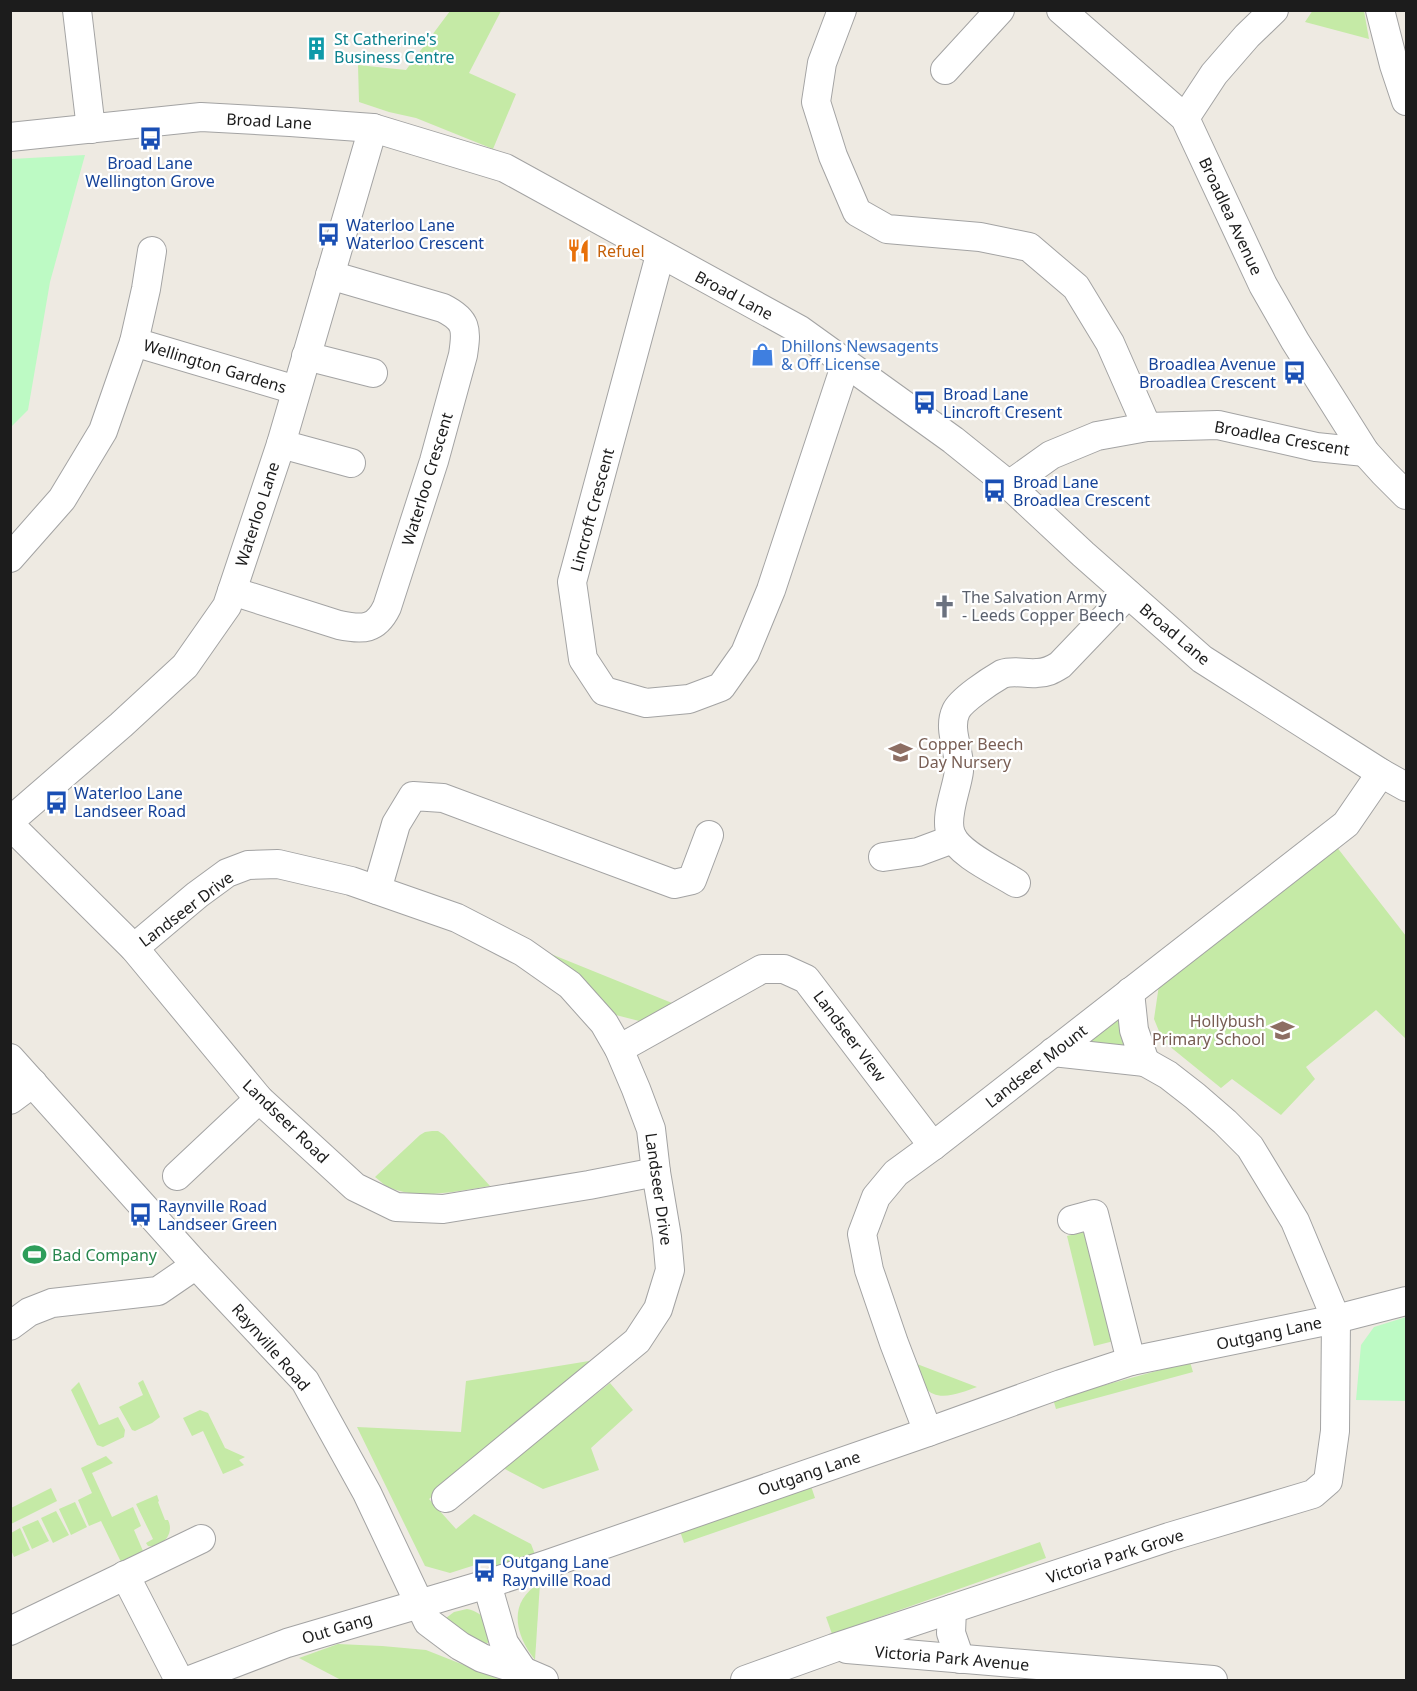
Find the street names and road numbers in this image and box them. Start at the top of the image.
street label: Broad Lane [226,108,312,134]
street label: Broadlea Avenue [1194,154,1268,278]
street label: Broad Lane [691,265,777,325]
street label: Wellington Gardens [141,334,289,398]
street label: Waterloo Crescent [396,410,458,548]
street label: Broadlea Crescent [1213,415,1352,461]
street label: Lincroft Crescent [565,446,619,574]
street label: Waterloo Lane [230,459,284,569]
street label: Broad Lane [1135,598,1215,670]
street label: Landseer Drive [134,866,238,952]
street label: Landseer View [809,986,892,1086]
street label: Landseer Mount [981,1019,1092,1113]
street label: Landseer Road [238,1074,334,1168]
street label: Landseer Drive [640,1131,678,1247]
street label: Raynville Road [227,1299,315,1395]
street label: Outgang Lane [1214,1311,1324,1355]
street label: Outgang Lane [755,1445,863,1501]
street label: Victoria Park Grove [1044,1523,1186,1589]
street label: Out Gang [299,1607,375,1649]
street label: Victoria Park Avenue [874,1640,1030,1676]

